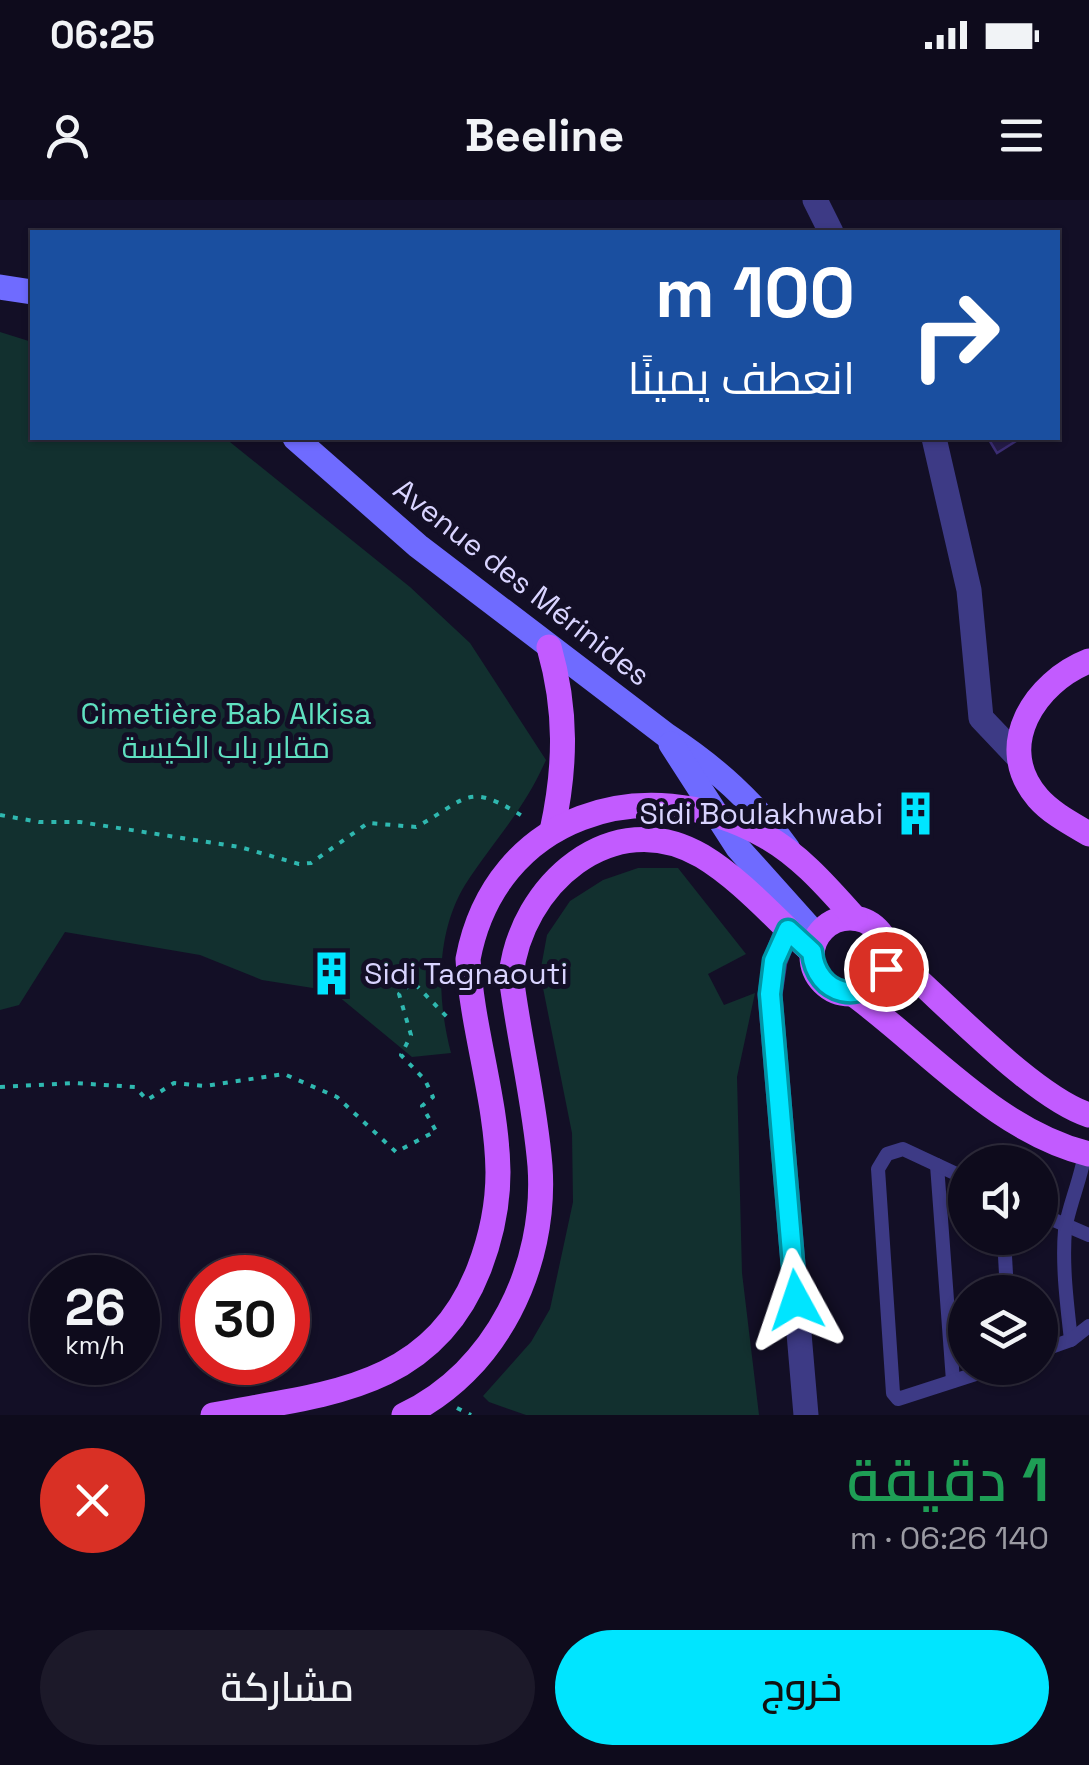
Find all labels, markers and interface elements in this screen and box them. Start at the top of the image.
text: 06:25 [50,11,155,59]
text: Beeline [465,107,624,164]
icon: person [40,108,95,163]
icon: menu [994,108,1049,163]
text: 100 m [655,248,855,337]
icon: right [890,270,1020,400]
text: انعطف يمينًا [627,350,855,407]
street label: Avenue des Mérinides [386,470,658,694]
park label: Cimetière Bab Alkisa مقابر باب الكيسة [80,694,372,767]
building icon: Sidi Boulakhwabi [892,789,940,837]
place label: Sidi Boulakhwabi [639,794,883,833]
pin [844,927,929,1012]
icon: arrive [859,942,914,997]
building icon: Sidi Tagnaouti [307,949,355,997]
place label: Sidi Tagnaouti [364,954,568,993]
map controls [948,1145,1058,1385]
button: sound [948,1145,1058,1255]
position arrow [744,1248,848,1352]
speed limit sign: 30 [180,1255,310,1385]
button: layers [948,1275,1058,1385]
text: 26 [65,1276,125,1340]
text: km/h [65,1329,125,1361]
text: 1 دقيقة [847,1442,1049,1519]
button: close [40,1448,145,1553]
text: 140 m · 06:26 [850,1518,1049,1558]
button: مشاركة [40,1630,535,1745]
button: خروج [555,1630,1049,1745]

